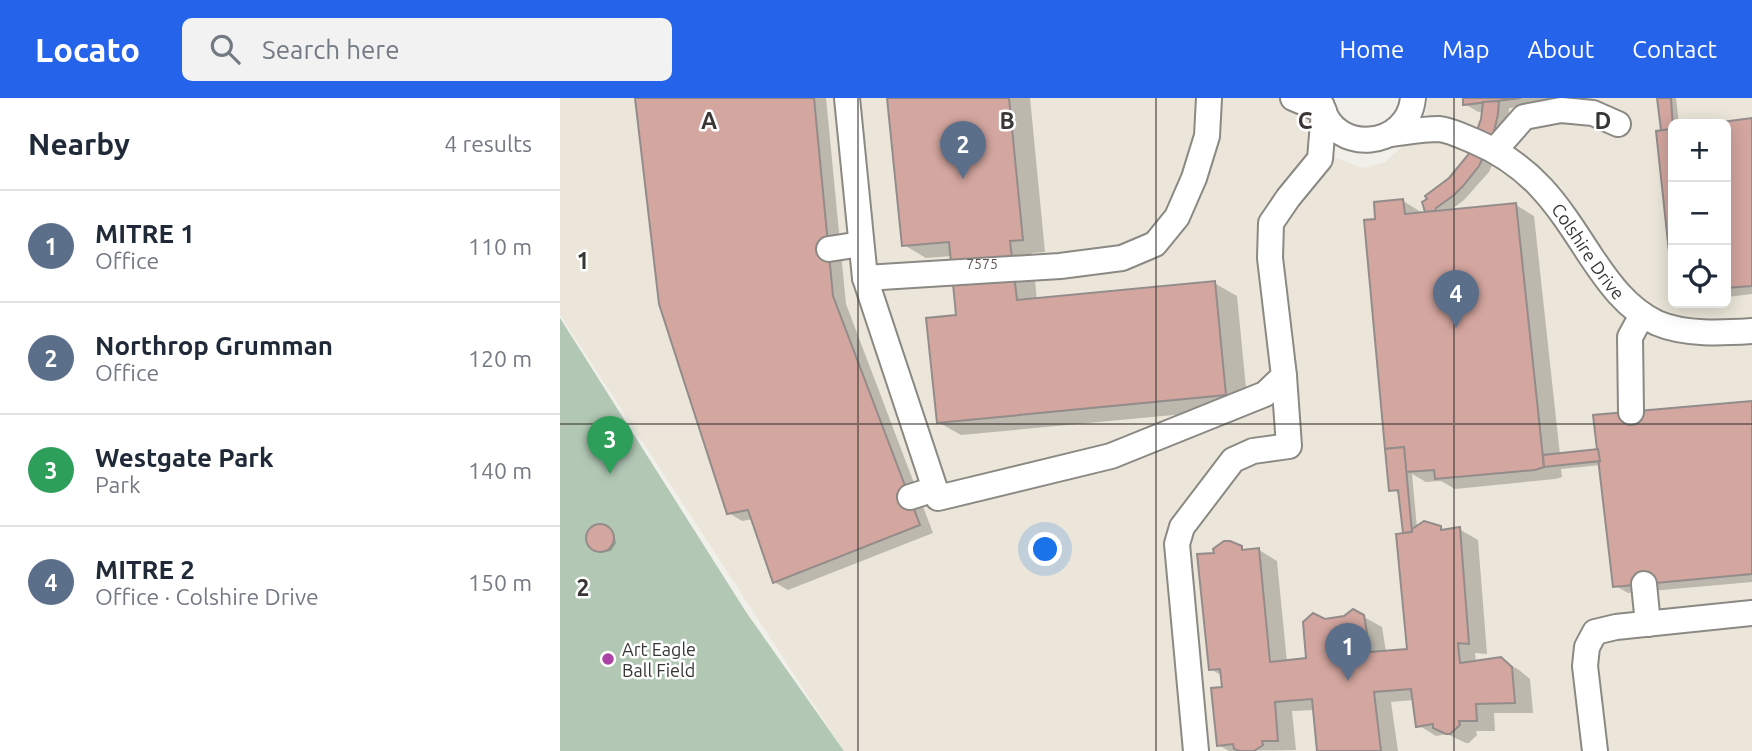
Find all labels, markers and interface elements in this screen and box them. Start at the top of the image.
search box [182,18,672,81]
icon: search [206,30,244,68]
text: Locato [35,31,140,68]
text: Search here [262,35,400,64]
text: Home [1339,36,1404,63]
text: Map [1442,36,1489,63]
text: About [1527,36,1594,63]
text: Contact [1632,36,1717,63]
text: A [701,108,717,133]
text: B [999,108,1015,133]
text: C [1298,108,1313,133]
text: D [1595,108,1611,133]
map controls [1668,119,1731,308]
button: + [1668,119,1731,182]
pin: 2 [940,121,986,179]
text: Nearby [28,127,130,161]
text: 4 results [444,131,532,156]
button: − [1668,182,1731,245]
street label: Colshire Drive [1548,199,1629,303]
text: MITRE 1 [95,219,195,248]
text: 1 [45,234,57,259]
text: 110 m [468,234,532,259]
button: locate [1668,245,1731,308]
text: Office [95,248,159,273]
text: 1 [577,248,589,273]
house number: 7575 [966,256,998,272]
pin: 4 [1433,270,1479,328]
text: Northrop Grumman [95,331,333,360]
text: 2 [45,346,57,371]
text: 120 m [468,346,532,371]
text: Office [95,360,159,385]
pin: 3 [587,416,633,474]
text: Westgate Park [95,443,274,472]
text: 3 [45,458,57,483]
text: 140 m [468,458,532,483]
text: Park [95,472,141,497]
your location [1028,532,1062,566]
text: MITRE 2 [95,555,195,584]
text: 4 [45,570,57,595]
text: 150 m [468,570,532,595]
text: 2 [577,575,589,600]
text: Office · Colshire Drive [95,584,319,609]
pin: 1 [1325,623,1371,681]
place label: Art Eagle Ball Field [622,639,696,680]
marker: Art Eagle Ball Field [600,651,616,667]

